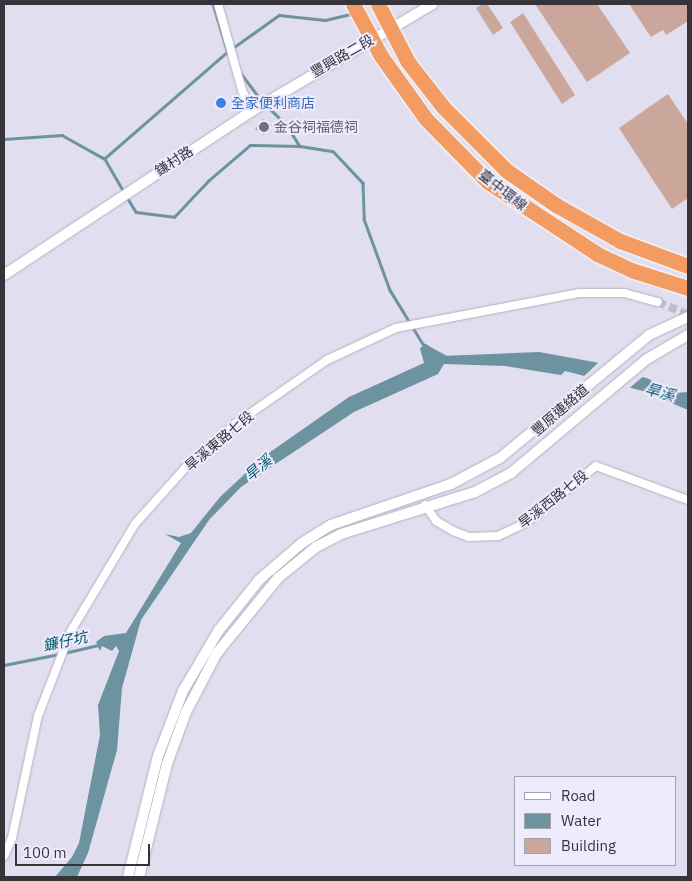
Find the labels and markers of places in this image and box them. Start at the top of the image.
place label: 全家便利商店 [231,95,315,111]
marker: 全家便利商店 [215,97,227,109]
place label: 金谷祠福德祠 [274,119,358,135]
marker: 金谷祠福德祠 [258,121,270,133]

